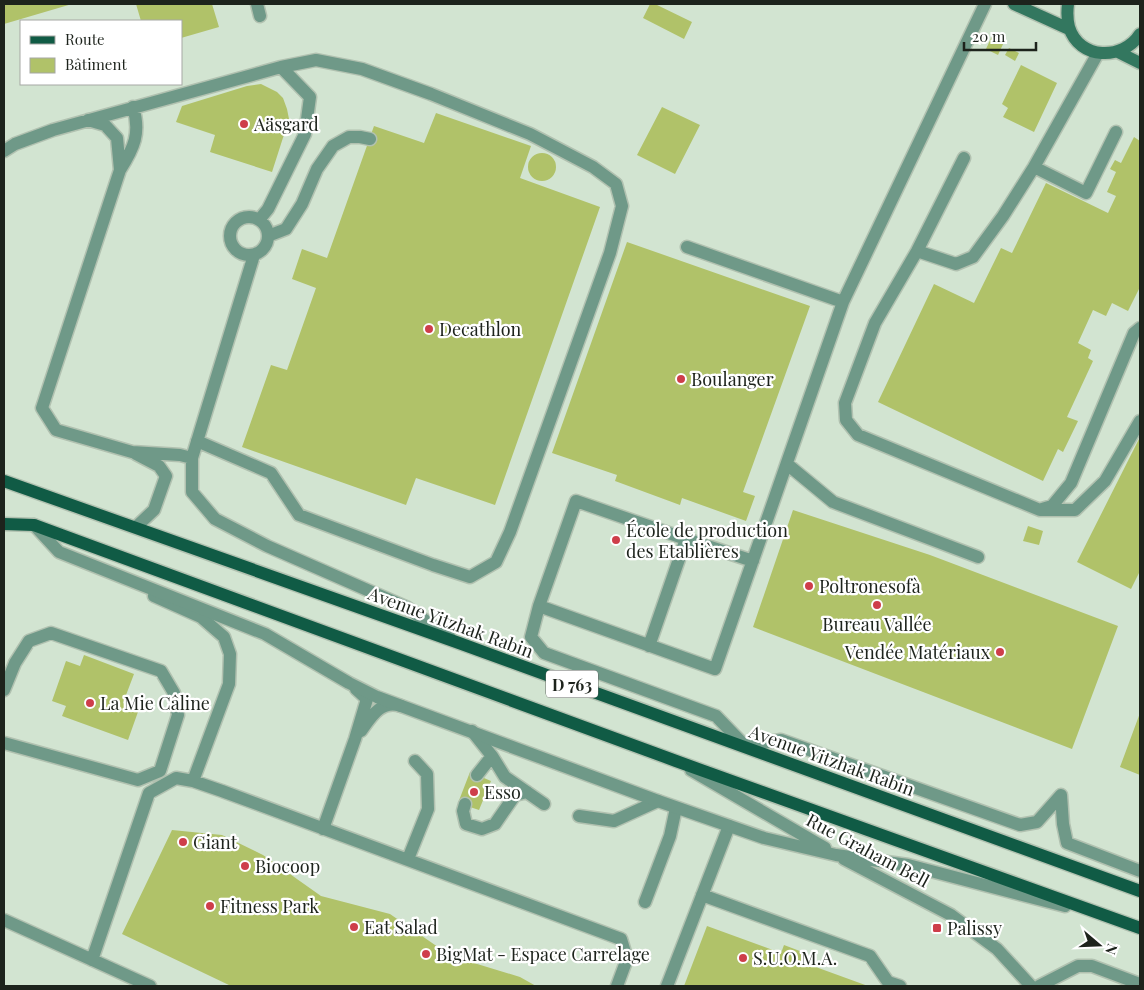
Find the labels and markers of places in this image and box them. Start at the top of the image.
place label: Aäsgard [253,112,319,136]
marker: Aäsgard [238,118,250,130]
place label: Decathlon [439,317,522,341]
marker: Decathlon [423,323,435,335]
place label: Boulanger [691,367,774,391]
marker: Boulanger [675,373,687,385]
place label: École de production des Etablières [626,518,788,563]
marker: École de production des Etablières [610,534,622,546]
place label: Poltronesofà [819,574,921,598]
marker: Poltronesofà [803,580,815,592]
marker: Bureau Vallée [871,599,883,611]
place label: Bureau Vallée [822,612,932,636]
place label: Vendée Matériaux [844,640,991,664]
marker: Vendée Matériaux [994,646,1006,658]
place label: La Mie Câline [100,691,210,715]
marker: La Mie Câline [84,697,96,709]
place label: Esso [484,780,521,804]
marker: Esso [468,786,480,798]
place label: Giant [193,830,238,854]
marker: Giant [177,836,189,848]
place label: Biocoop [255,854,320,878]
marker: Biocoop [239,860,251,872]
place label: Fitness Park [220,894,319,918]
marker: Fitness Park [204,900,216,912]
place label: Eat Salad [364,915,438,939]
place label: Palissy [947,916,1002,940]
marker: Eat Salad [348,921,360,933]
marker: Palissy [931,922,943,934]
place label: BigMat - Espace Carrelage [436,942,650,966]
place label: S.U.O.M.A. [753,946,837,970]
marker: BigMat - Espace Carrelage [420,948,432,960]
marker: S.U.O.M.A. [737,952,749,964]

